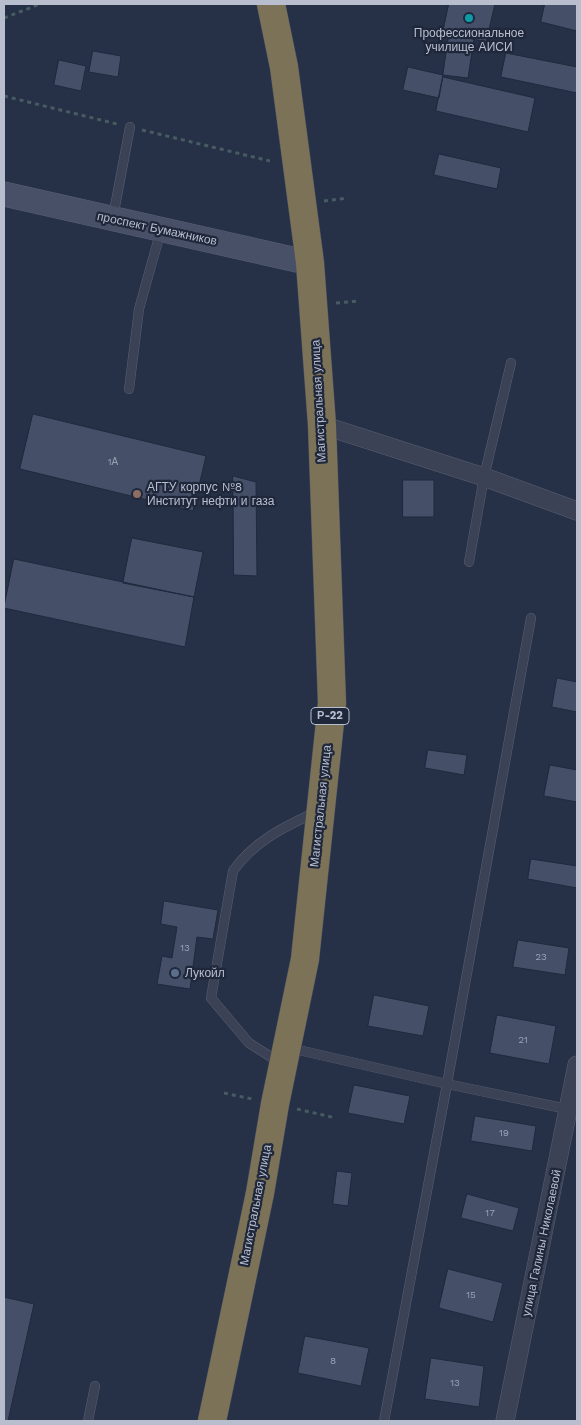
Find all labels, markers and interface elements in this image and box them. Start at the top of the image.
marker: Профессиональное училище АИСИ [463,12,475,24]
place label: Профессиональное училище АИСИ [414,26,524,54]
street label: проспект Бумажников [96,209,218,249]
street label: Магистральная улица [309,339,329,463]
house number: 1А [108,456,118,468]
place label: АГТУ корпус №8 Институт нефти и газа [147,480,274,508]
marker: АГТУ корпус №8 Институт нефти и газа [131,488,143,500]
road number: Р-22 [311,708,349,724]
street label: Магистральная улица [307,744,335,868]
house number: 13 [180,942,190,954]
house number: 23 [535,951,547,963]
place label: Лукойл [185,966,225,980]
marker: Лукойл [169,967,181,979]
house number: 21 [518,1034,528,1046]
house number: 19 [499,1127,509,1139]
street label: Магистральная улица [237,1143,275,1267]
street label: улица Галины Николаевой [519,1168,565,1318]
house number: 17 [485,1207,495,1219]
house number: 15 [466,1289,476,1301]
house number: 8 [330,1355,336,1367]
house number: 13 [450,1377,460,1389]

